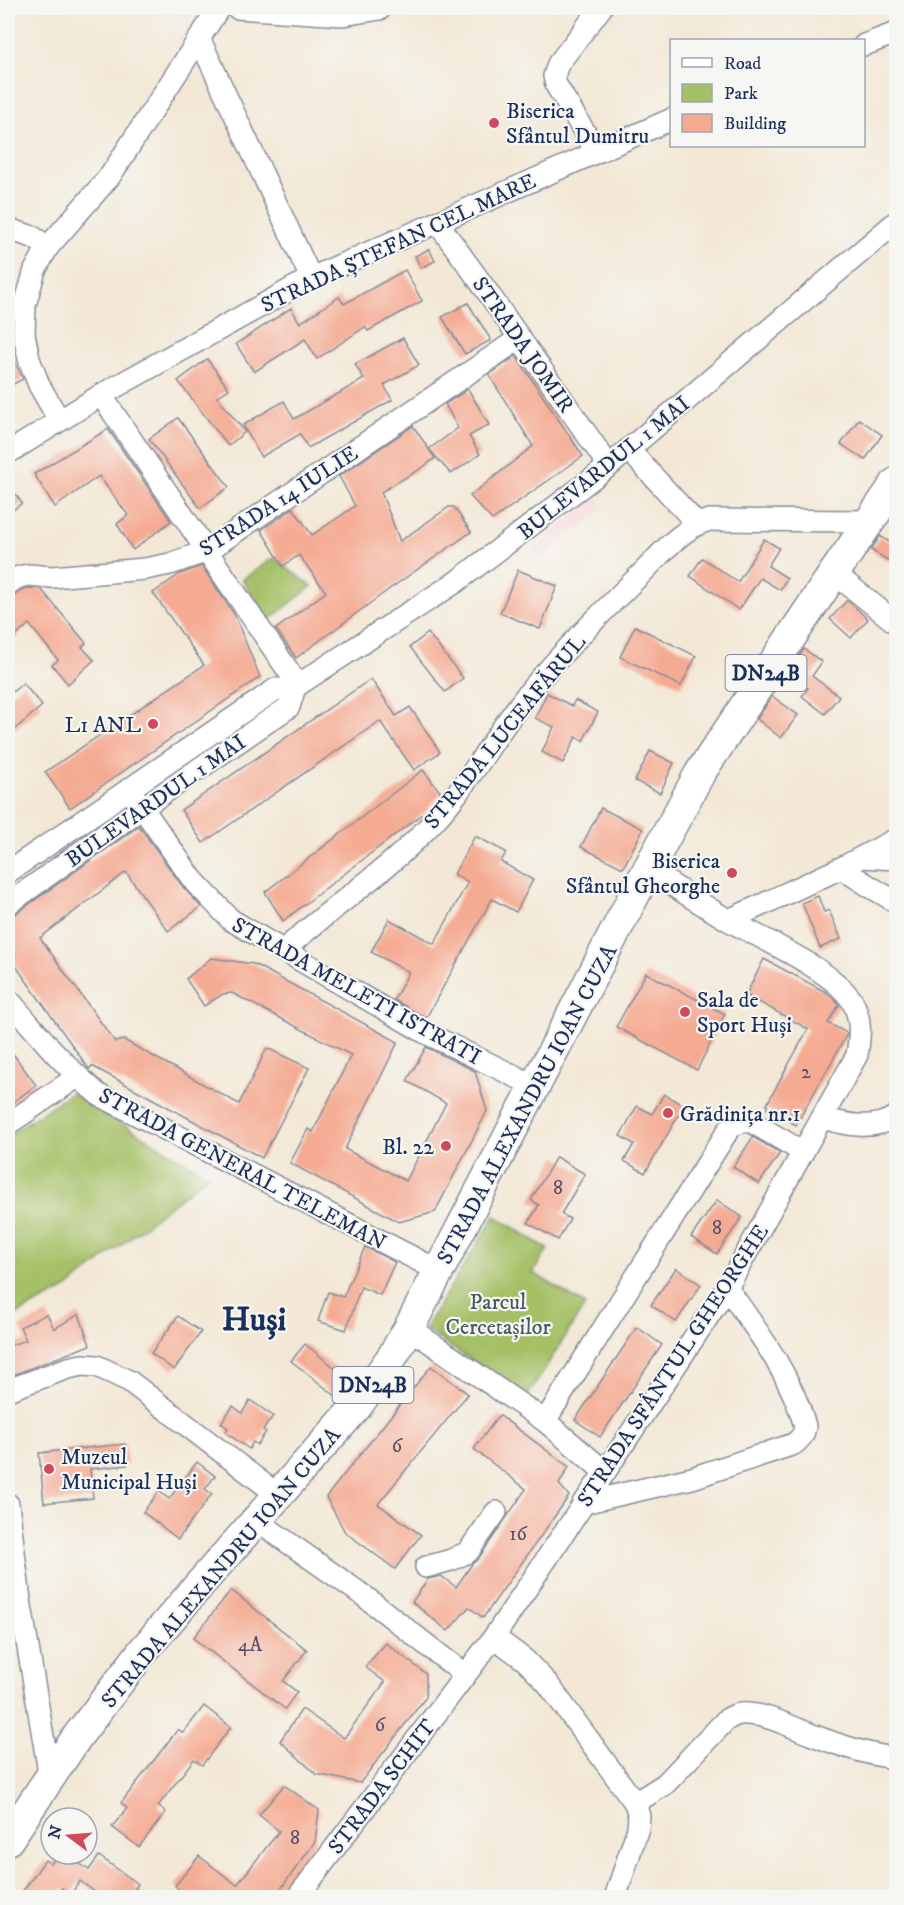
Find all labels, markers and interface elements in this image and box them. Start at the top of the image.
legend [670,39,865,147]
text: Road [724,53,761,75]
text: Park [724,83,758,105]
place label: Biserica Sfântul Dumitru [506,98,649,150]
text: Building [724,113,786,135]
marker: Biserica Sfântul Dumitru [487,116,501,130]
street label: STRADA ȘTEFAN CEL MARE [257,168,540,319]
street label: STRADA JOMIR [466,272,580,418]
street label: BULEVARDUL 1 MAI [512,390,695,546]
street label: STRADA 14 IULIE [194,440,363,563]
street label: STRADA LUCEAFĂRUL [418,629,592,835]
road number: DN24B [726,655,807,691]
place label: L1 ANL [64,712,141,739]
marker: L1 ANL [146,717,160,731]
street label: BULEVARDUL 1 MAI [61,729,251,874]
place label: Biserica Sfântul Gheorghe [566,848,721,900]
marker: Biserica Sfântul Gheorghe [725,866,739,880]
street label: STRADA MELETI ISTRATI [227,912,485,1071]
street label: STRADA ALEXANDRU IOAN CUZA [431,939,624,1269]
place label: Sala de Sport Huși [697,987,792,1039]
marker: Sala de Sport Huși [678,1005,692,1019]
house number: 2 [801,1060,811,1085]
street label: STRADA GENERAL TELEMAN [94,1082,391,1257]
place label: Grădinița nr.1 [680,1101,800,1128]
marker: Grădinița nr.1 [661,1106,675,1120]
place label: Bl. 22 [382,1134,434,1161]
marker: Bl. 22 [439,1139,453,1153]
house number: 8 [553,1176,563,1201]
house number: 8 [712,1216,722,1241]
street label: STRADA SFÂNTUL GHEORGHE [571,1219,775,1512]
park label: Parcul Cercetașilor [445,1289,551,1341]
district label: Huși [222,1299,287,1341]
road number: DN24B [332,1367,413,1403]
street label: STRADA ALEXANDRU IOAN CUZA [96,1421,347,1714]
house number: 6 [392,1434,403,1459]
place label: Muzeul Municipal Huși [61,1444,197,1496]
marker: Muzeul Municipal Huși [42,1462,56,1476]
house number: 16 [509,1522,527,1547]
house number: 4A [238,1633,262,1658]
house number: 6 [375,1713,386,1738]
street label: STRADA SCHIT [323,1714,442,1860]
north arrow [39,1806,99,1866]
text: N [44,1823,67,1841]
house number: 8 [290,1826,300,1851]

